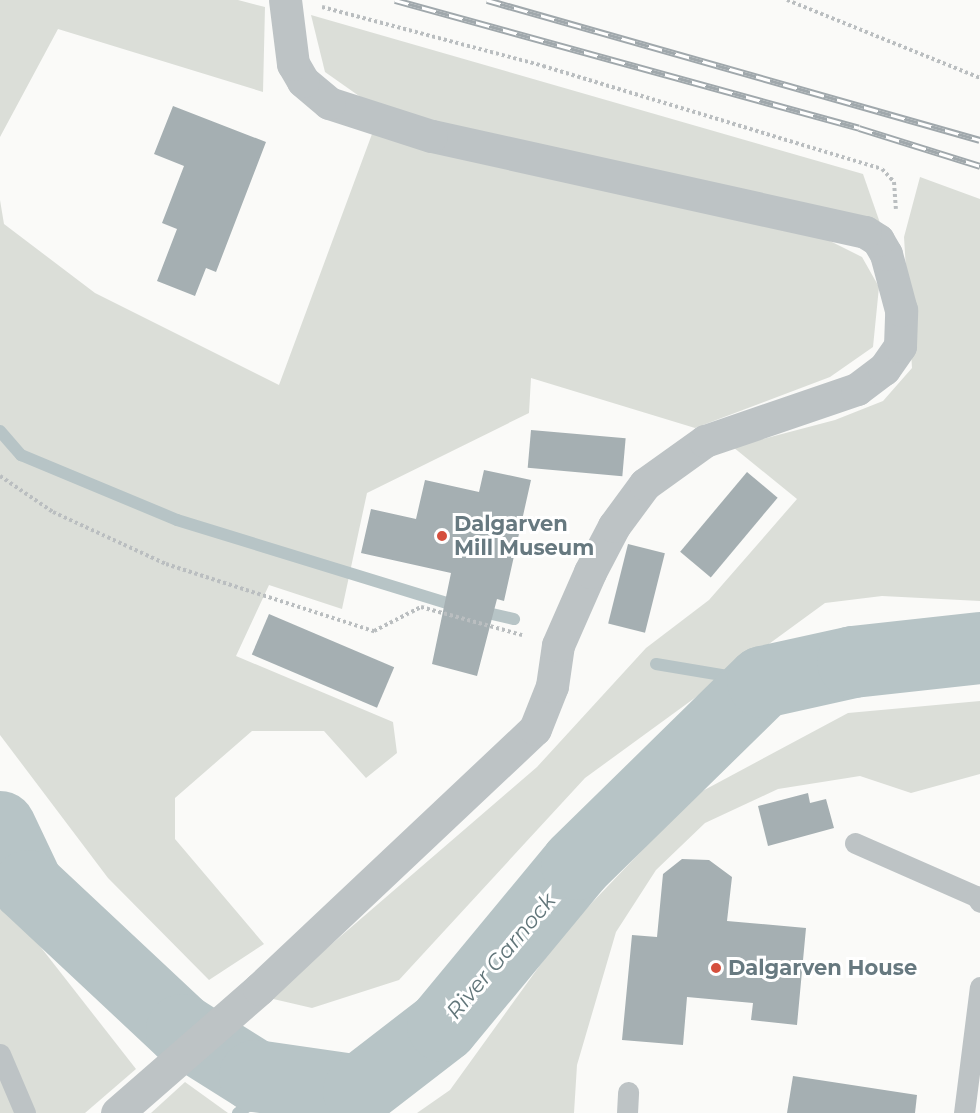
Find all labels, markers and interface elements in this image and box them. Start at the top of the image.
place label: Dalgarven Mill Museum [454,511,594,561]
marker: Dalgarven Mill Museum [435,529,449,543]
water label: River Garnock [441,888,561,1024]
place label: Dalgarven House [728,955,917,981]
marker: Dalgarven House [709,961,723,975]

